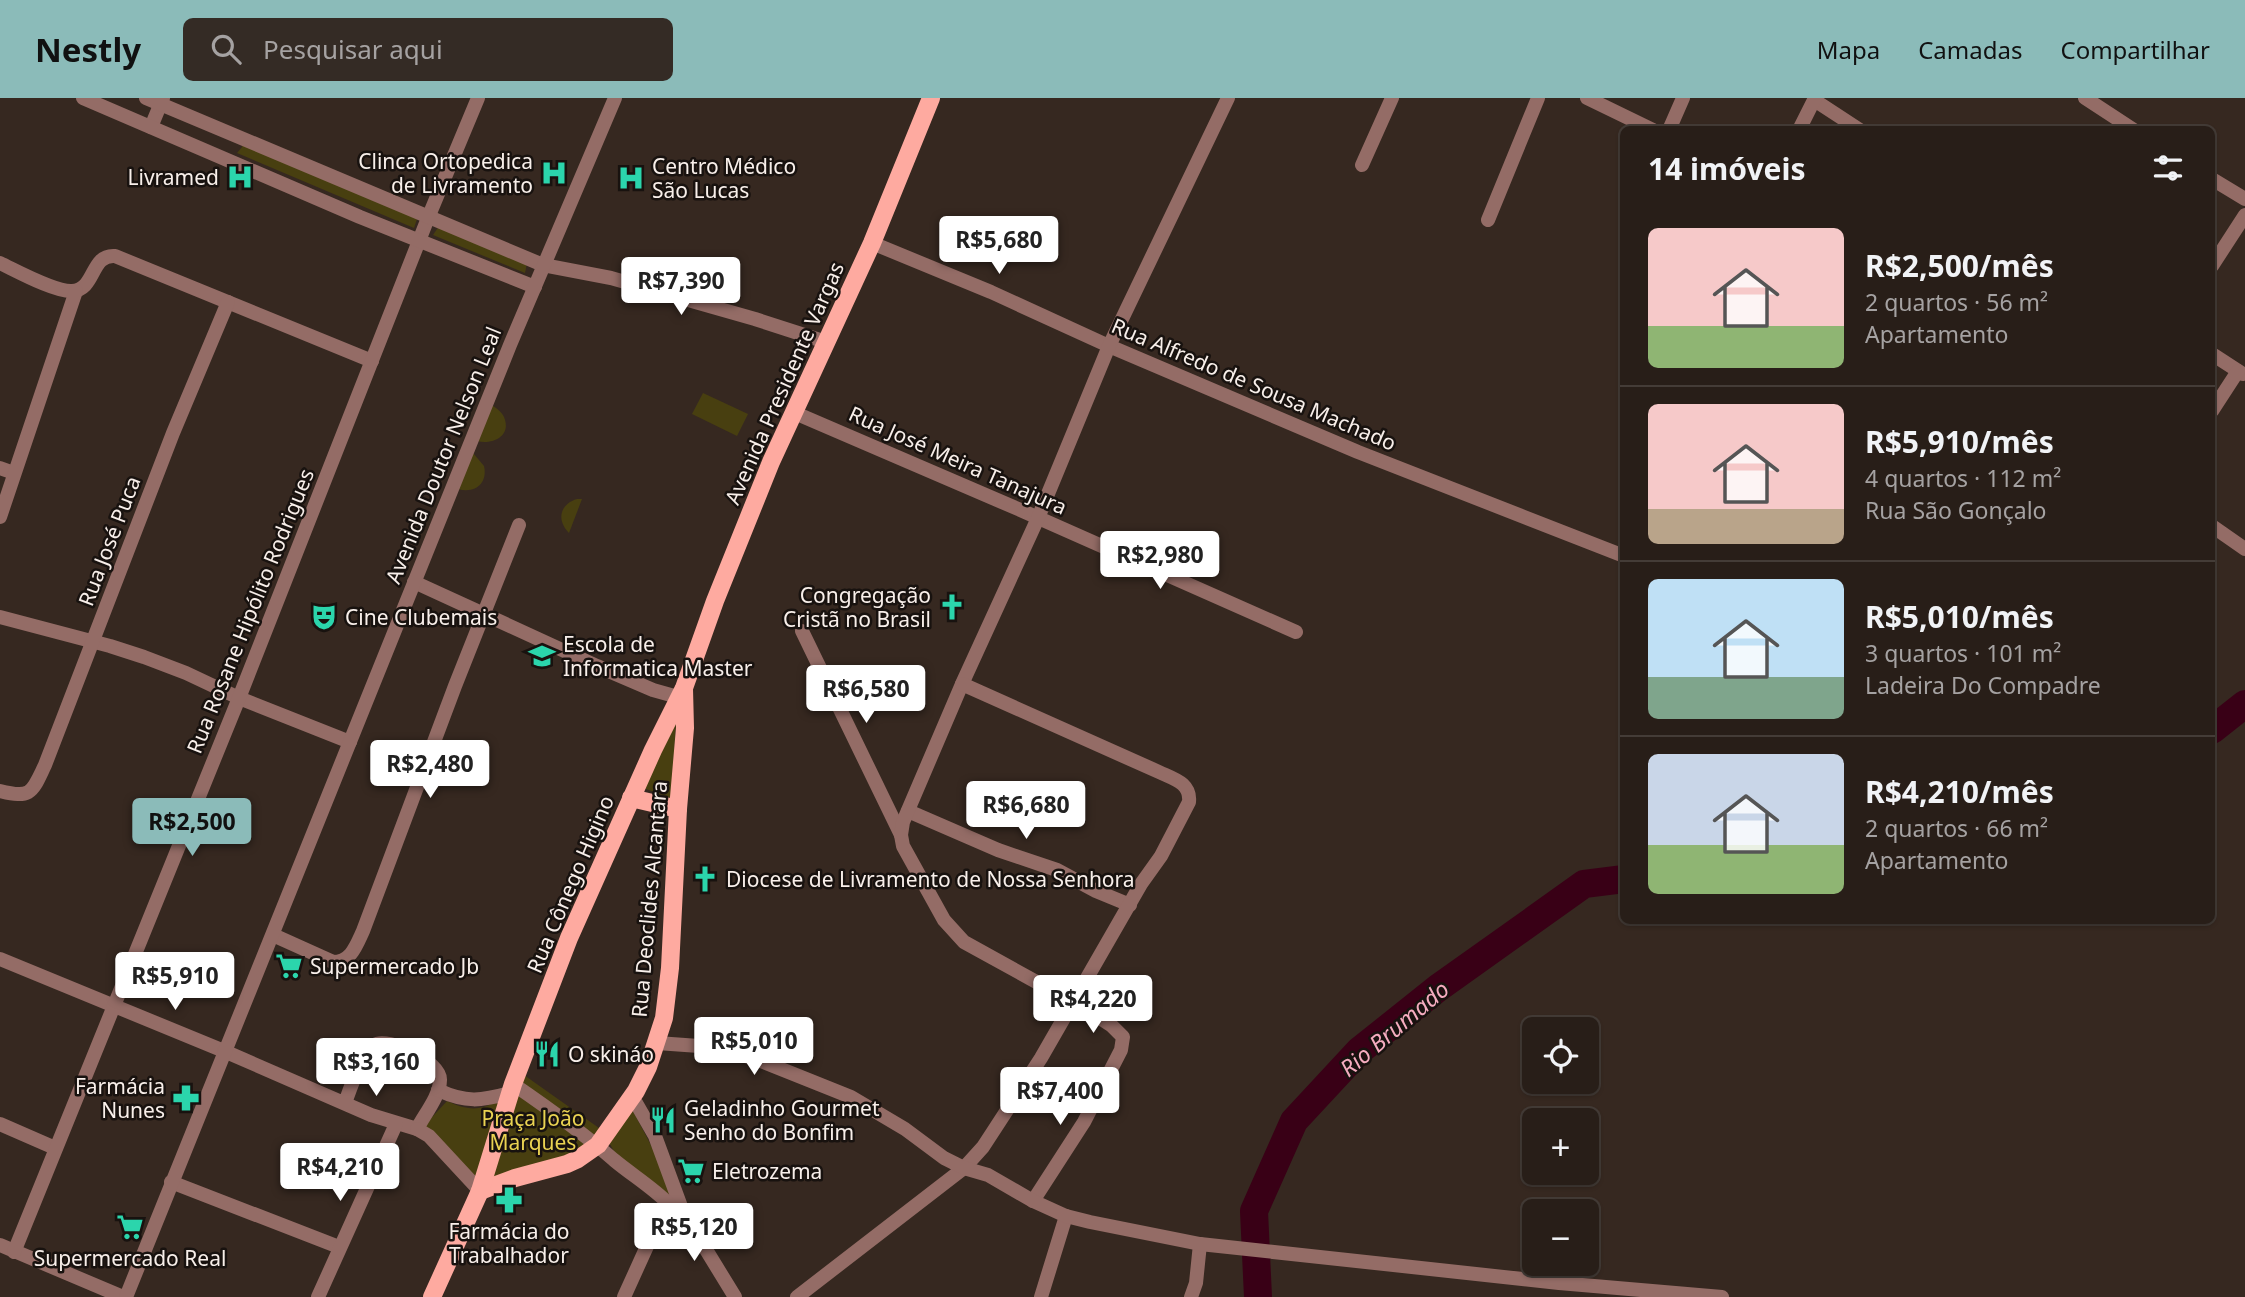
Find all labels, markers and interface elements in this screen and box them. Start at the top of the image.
search box [183,18,673,81]
text: Nestly [35,27,141,72]
icon: search [207,30,245,68]
text: Pesquisar aqui [263,31,443,67]
text: Mapa [1817,33,1880,66]
text: Camadas [1918,33,2022,66]
text: Compartilhar [2060,33,2210,66]
place label: Clinca Ortopedica de Livramento [358,147,533,199]
text: 14 imóveis [1648,148,1806,189]
icon: filters [2149,149,2187,187]
place label: Centro Médico São Lucas [652,152,796,204]
hospital icon: Clinca Ortopedica de Livramento [539,158,569,188]
hospital icon: Livramed [225,162,255,192]
place label: Livramed [127,163,219,191]
hospital icon: Centro Médico São Lucas [616,163,646,193]
pin: R$5,680 [934,216,1064,276]
text: R$5,680 [955,223,1043,255]
text: R$2,500/mês [1865,245,2054,286]
icon: home [1704,256,1788,340]
street label: Avenida Presidente Vargas [718,257,850,509]
pin: R$7,390 [616,258,746,317]
text: R$7,390 [637,264,725,296]
text: 2 quartos · 56 m² [1865,286,2048,318]
street label: Rua Alfredo de Sousa Machado [1107,311,1401,457]
text: Apartamento [1865,318,2008,350]
street label: Avenida Doutor Nelson Leal [379,323,507,587]
street label: Rua José Meira Tanajura [845,399,1071,521]
text: R$5,910/mês [1865,421,2054,462]
icon: home [1704,432,1788,516]
text: 4 quartos · 112 m² [1865,462,2061,494]
street label: Rua Rosane Hipólito Rodrigues [180,464,320,758]
street label: Rua José Puca [71,472,147,610]
text: Rua São Gonçalo [1865,494,2047,526]
pin: R$2,980 [1095,532,1225,591]
text: R$2,980 [1116,538,1204,570]
place label: Congregação Cristã no Brasil [783,581,931,633]
church icon: Congregação Cristã no Brasil [937,592,967,622]
text: R$5,010/mês [1865,596,2054,637]
theatre icon: Cine Clubemais [309,602,339,632]
place label: Cine Clubemais [345,603,497,631]
icon: home [1704,607,1788,691]
place label: Escola de Informatica Master [563,630,753,682]
text: 3 quartos · 101 m² [1865,637,2061,669]
school or university icon: Escola de Informatica Master [527,641,557,671]
pin: R$6,580 [801,666,931,725]
text: Ladeira Do Compadre [1865,669,2101,701]
text: R$6,580 [822,672,910,704]
pin: R$2,480 [365,740,495,800]
text: R$2,480 [386,747,474,779]
text: R$4,210/mês [1865,771,2054,812]
street label: Rua Deoclides Alcantara [625,780,673,1018]
pin: R$6,680 [961,782,1091,841]
icon: home [1704,782,1788,866]
text: R$6,680 [982,788,1070,820]
street label: Rua Cônego Higino [520,791,620,977]
pin: R$2,500 [127,798,257,858]
text: R$2,500 [148,805,236,837]
text: 2 quartos · 66 m² [1865,812,2048,844]
text: Apartamento [1865,844,2008,876]
church icon: Diocese de Livramento de Nossa Senhora [690,864,720,894]
place label: Diocese de Livramento de Nossa Senhora [726,865,1135,893]
supermarket icon: Supermercado Jb [274,951,304,981]
place label: Supermercado Jb [310,952,479,980]
pin: R$5,910 [110,953,240,1012]
text: R$5,910 [131,959,219,991]
water label: Rio Brumado [1332,973,1456,1083]
pin: R$4,220 [1028,976,1158,1035]
text: R$4,220 [1049,982,1137,1014]
map controls [1522,1017,1599,1276]
button: locate [1522,1017,1599,1094]
pin: R$5,010 [689,1018,819,1077]
text: R$5,010 [710,1024,798,1056]
pin: R$3,160 [311,1038,441,1098]
restaurant icon: O skináo [532,1039,562,1069]
place label: O skináo [568,1040,654,1068]
text: R$3,160 [332,1045,420,1077]
pin: R$7,400 [995,1068,1125,1127]
place label: Farmácia Nunes [75,1072,165,1124]
text: R$7,400 [1016,1074,1104,1106]
pharmacy icon: Farmácia Nunes [171,1083,201,1113]
place label: Geladinho Gourmet Senho do Bonfim [684,1094,880,1146]
park label: Praça João Marques [482,1104,584,1156]
restaurant icon: Geladinho Gourmet Senho do Bonfim [648,1105,678,1135]
button: + [1522,1108,1599,1185]
pin: R$4,210 [275,1144,405,1203]
text: R$4,210 [296,1150,384,1182]
supermarket icon: Eletrozema [676,1156,706,1186]
place label: Eletrozema [712,1157,822,1185]
pharmacy icon: Farmácia do Trabalhador [494,1185,524,1215]
button: − [1522,1199,1599,1276]
pin: R$5,120 [629,1204,759,1263]
text: R$5,120 [650,1210,738,1242]
supermarket icon: Supermercado Real [115,1212,145,1242]
place label: Farmácia do Trabalhador [448,1217,570,1269]
place label: Supermercado Real [34,1244,226,1272]

